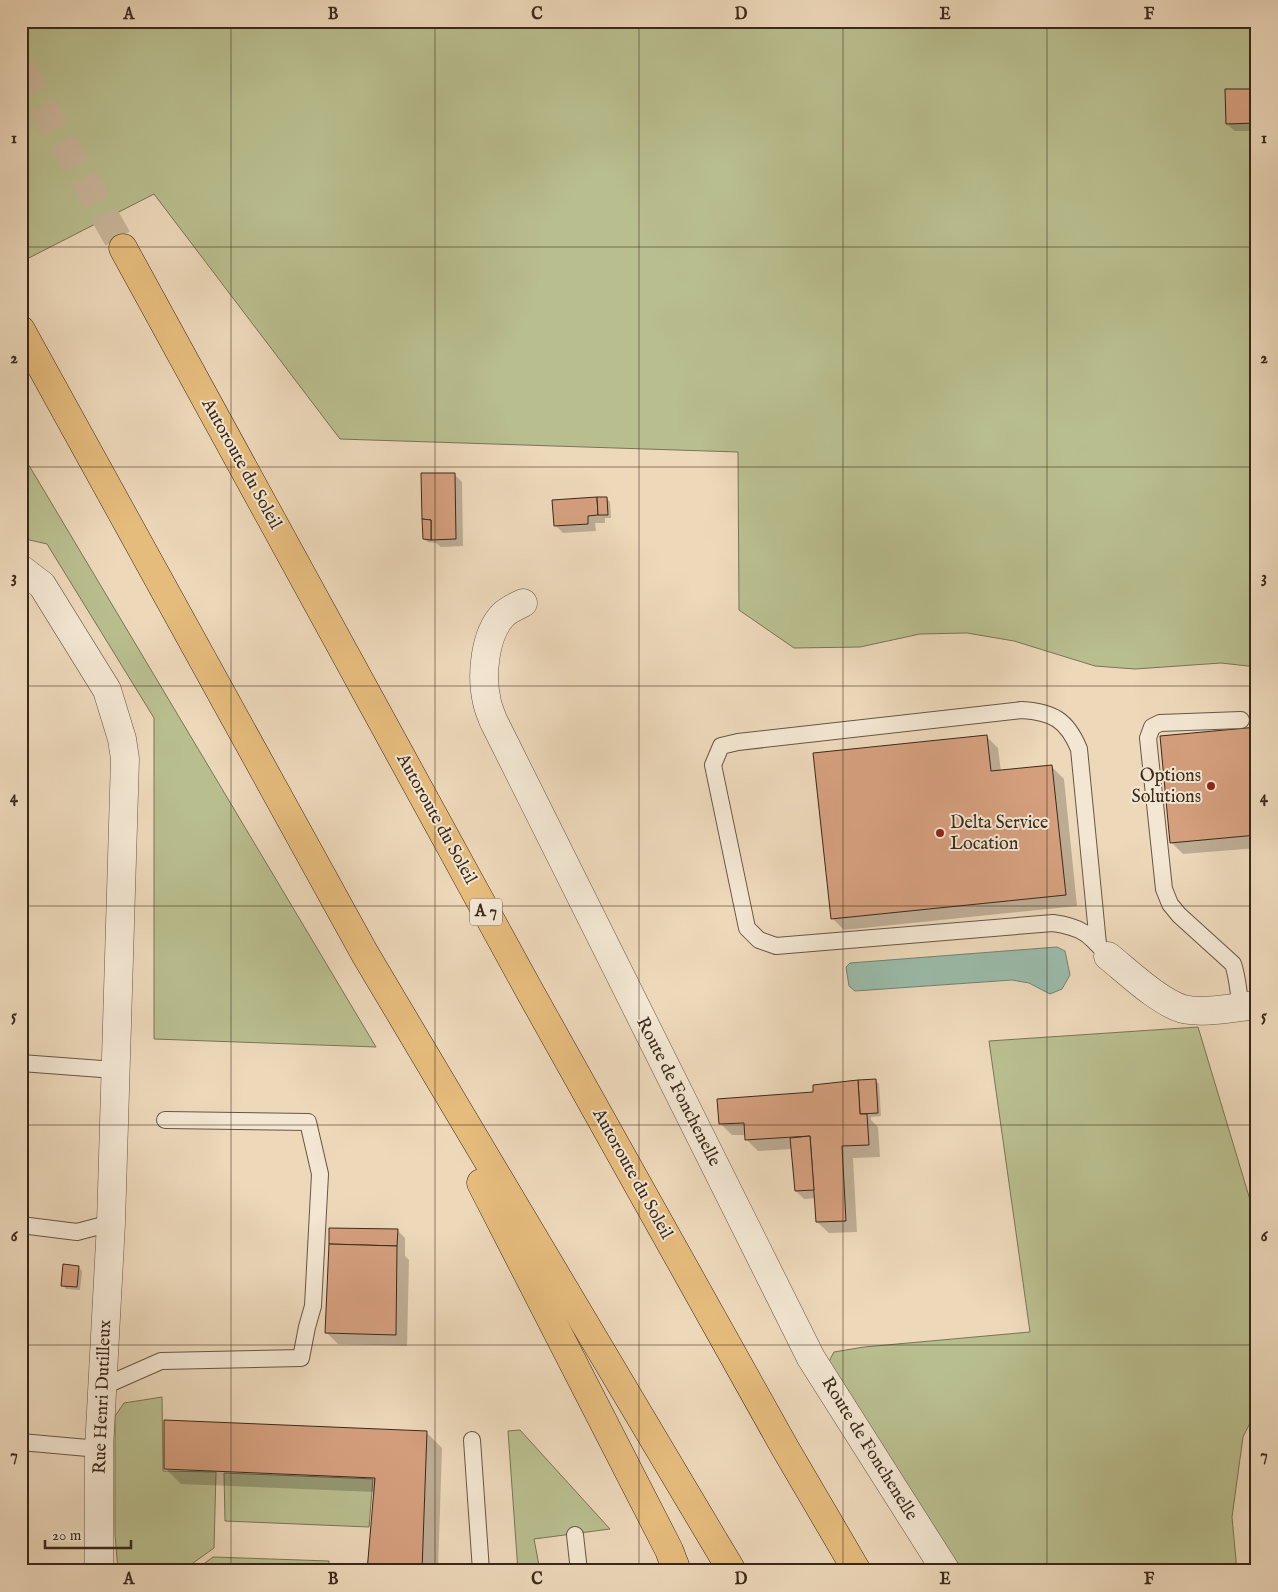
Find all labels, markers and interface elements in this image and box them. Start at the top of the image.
text: A [123,5,136,25]
text: B [328,5,339,25]
text: C [531,5,543,25]
text: D [735,5,748,25]
text: E [939,5,951,25]
text: F [1144,5,1155,25]
text: 1 [11,129,17,149]
text: 1 [1261,129,1267,149]
text: 2 [10,349,18,369]
text: 2 [1260,349,1268,369]
street label: Autoroute du Soleil [195,394,286,533]
text: 3 [11,568,17,588]
text: 3 [1261,568,1267,588]
street label: Autoroute du Soleil [390,749,481,888]
place label: Options Solutions [1132,765,1201,809]
marker: Options Solutions [1205,780,1217,792]
text: 4 [10,788,19,808]
text: 4 [1260,788,1269,808]
place label: Delta Service Location [950,812,1048,856]
marker: Delta Service Location [934,827,946,839]
road number: A 7 [470,899,502,926]
text: 5 [11,1007,17,1027]
text: 5 [1261,1007,1267,1027]
street label: Route de Fonchenelle [630,1013,726,1171]
street label: Autoroute du Soleil [586,1104,677,1243]
text: 6 [11,1227,19,1247]
text: 6 [1261,1227,1269,1247]
street label: Rue Henri Dutilleux [89,1319,117,1475]
street label: Route de Fonchenelle [816,1373,922,1525]
text: 7 [10,1446,18,1466]
text: 7 [1260,1446,1268,1466]
scale bar [45,1517,131,1549]
text: 20 m [52,1526,82,1545]
text: A [123,1570,136,1590]
text: B [328,1570,339,1590]
text: C [531,1570,543,1590]
text: D [735,1570,748,1590]
text: E [939,1570,951,1590]
text: F [1144,1570,1155,1590]

